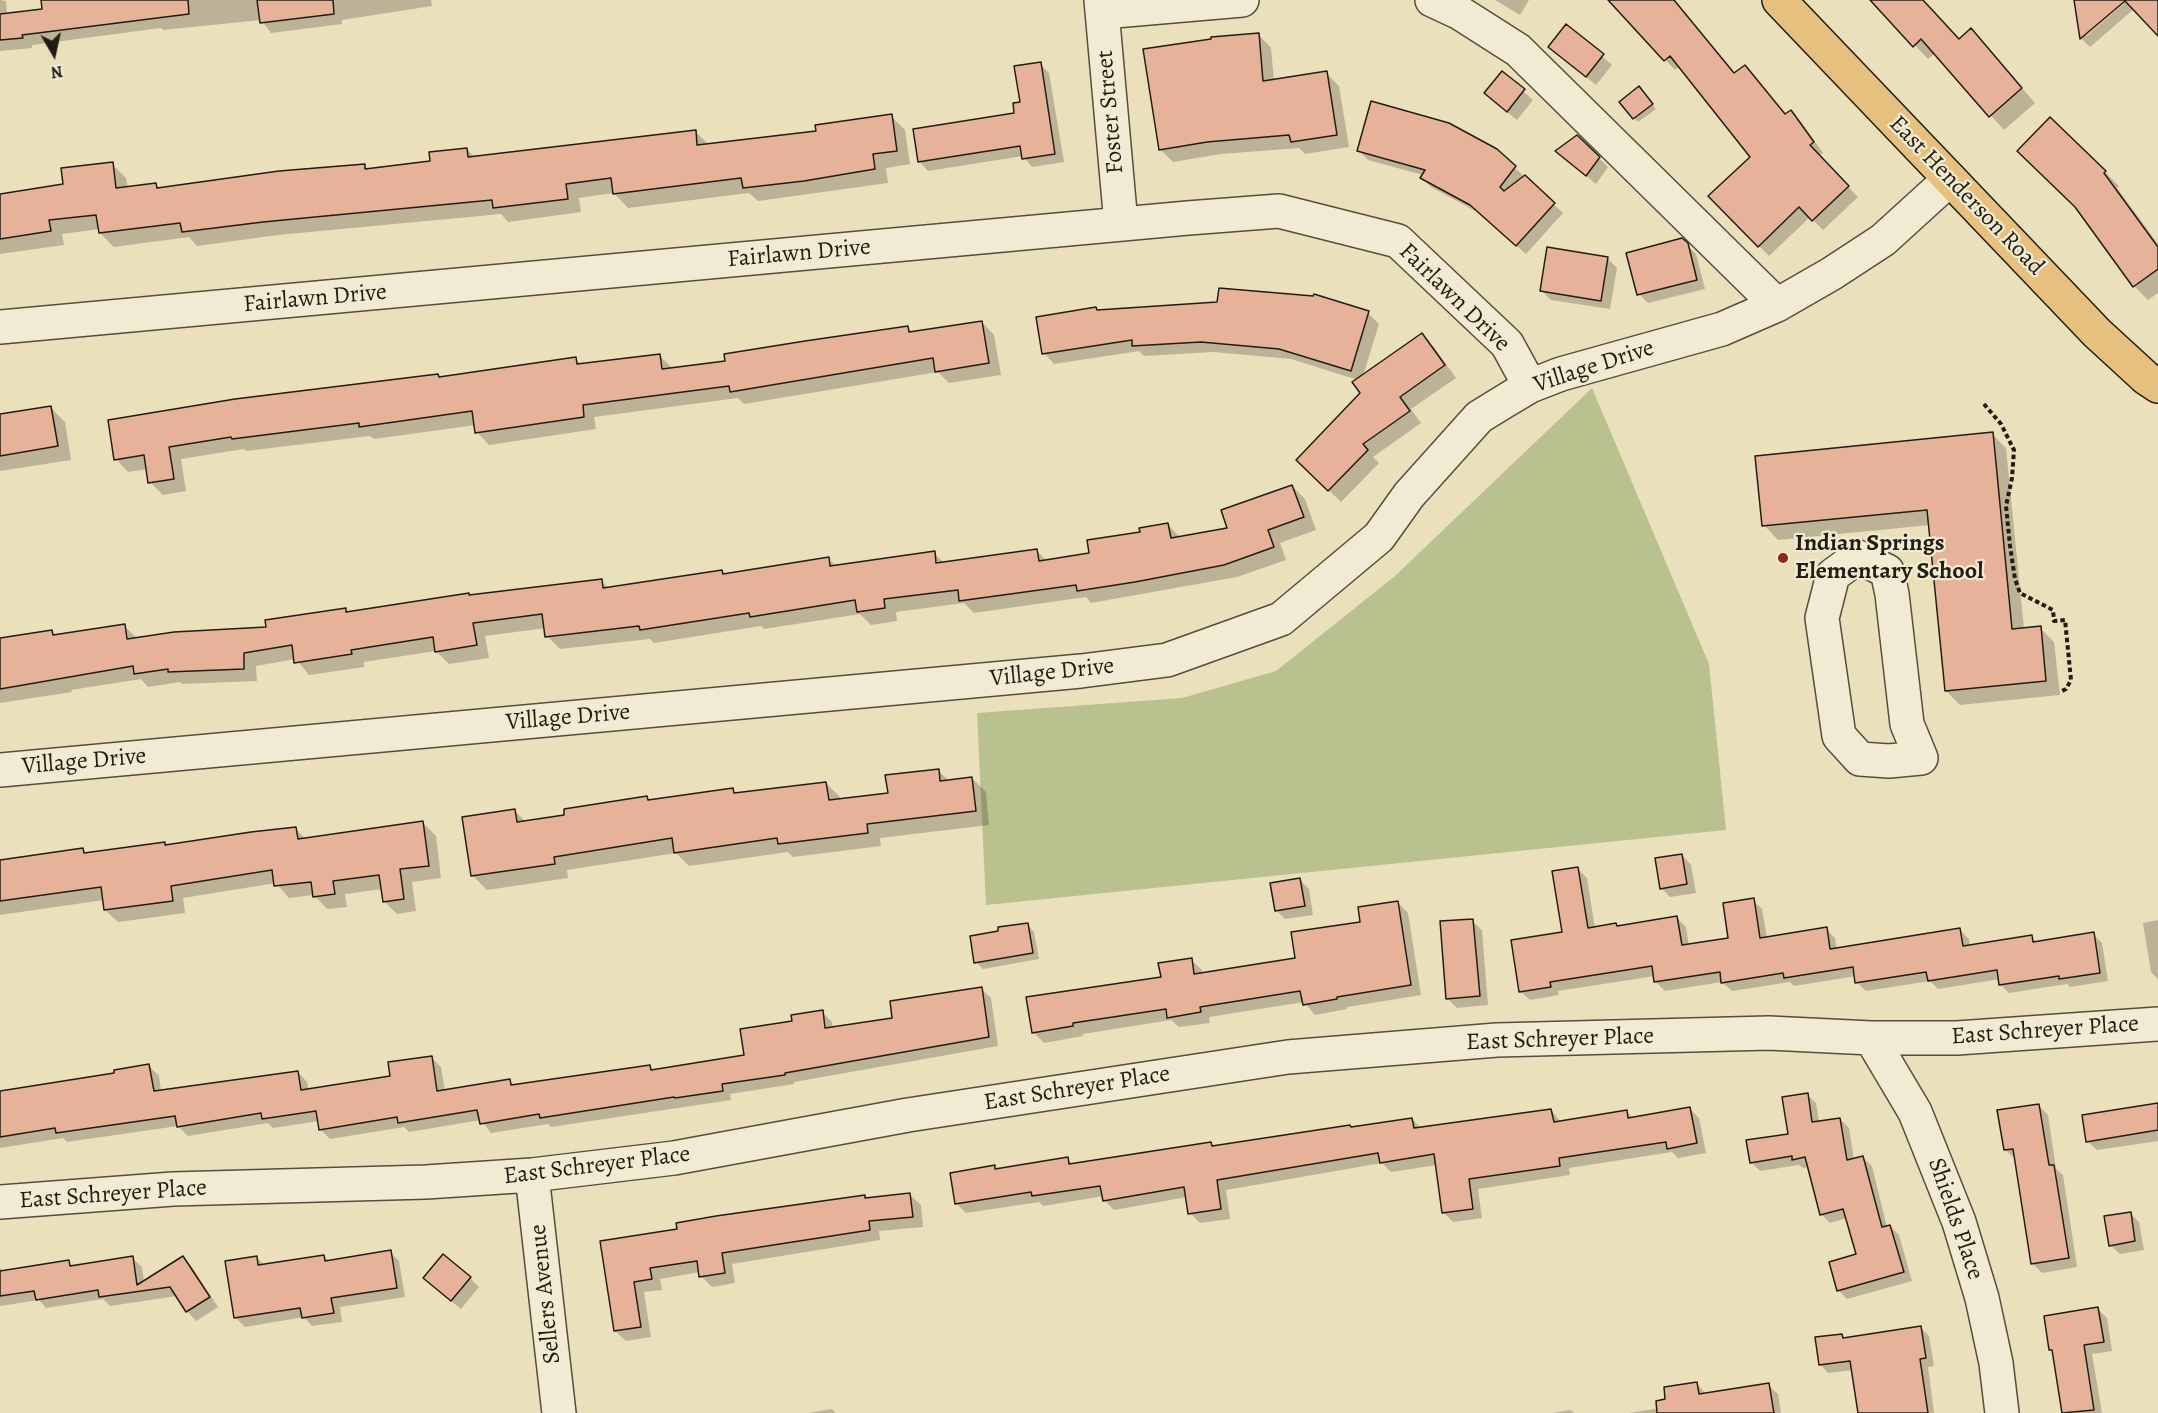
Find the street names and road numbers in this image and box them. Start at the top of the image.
street label: Foster Street [1091,49,1131,175]
street label: East Henderson Road [1882,110,2050,282]
street label: Fairlawn Drive [726,233,872,275]
street label: Fairlawn Drive [1392,238,1516,358]
street label: Fairlawn Drive [242,278,388,320]
street label: Village Drive [1530,334,1658,400]
street label: Village Drive [988,652,1116,694]
street label: Village Drive [505,698,631,738]
street label: Village Drive [21,742,147,782]
street label: East Schreyer Place [1950,1010,2140,1052]
street label: East Schreyer Place [1466,1022,1654,1058]
street label: East Schreyer Place [982,1060,1172,1118]
street label: East Schreyer Place [502,1140,692,1192]
street label: Shields Place [1921,1154,1989,1284]
street label: East Schreyer Place [18,1174,208,1216]
street label: Sellers Avenue [524,1223,568,1365]

